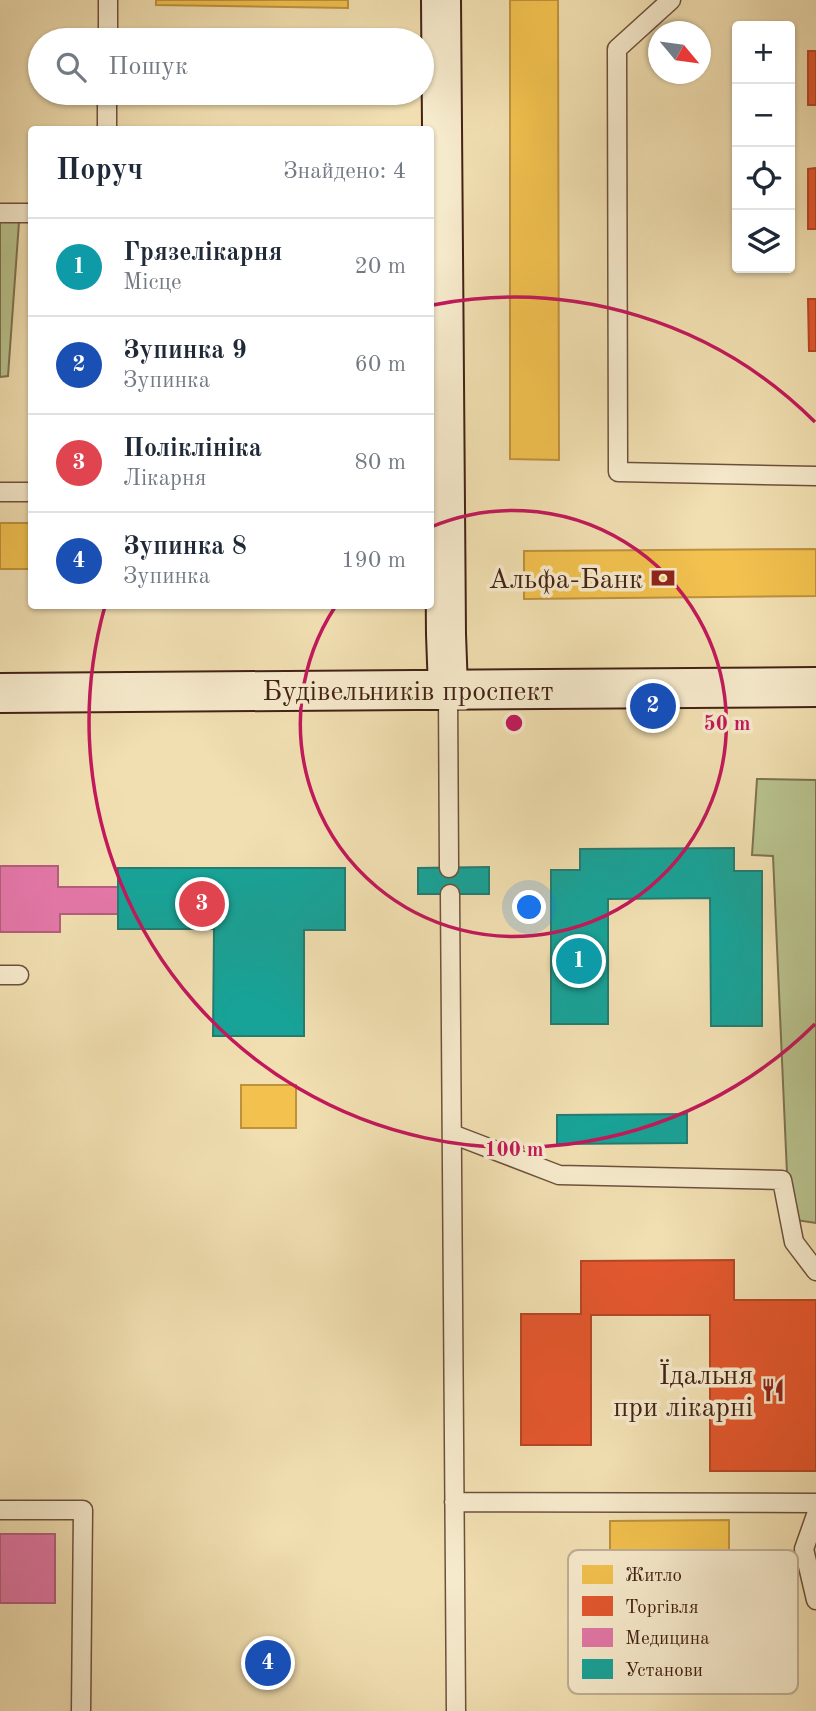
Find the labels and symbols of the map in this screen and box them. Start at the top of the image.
north arrow [648,21,711,84]
bank icon: Альфа-Банк [649,564,677,592]
place label: Альфа-Банк [489,567,643,595]
street label: Будівельників проспект [262,679,554,707]
pin: 2 [630,680,676,732]
centre of rings [502,711,526,735]
text: 50 m [703,714,751,735]
pin: 3 [179,878,225,930]
your location [512,890,546,924]
pin: 1 [556,935,602,987]
text: 100 m [484,1140,544,1161]
place label: Їдальня при лікарні [613,1359,753,1423]
restaurant icon: Їдальня при лікарні [759,1376,787,1404]
legend [568,1550,798,1694]
text: Житло [625,1567,682,1586]
text: Торгівля [625,1599,699,1618]
text: Медицина [625,1630,710,1649]
pin: 4 [245,1637,291,1689]
text: Установи [625,1662,703,1681]

